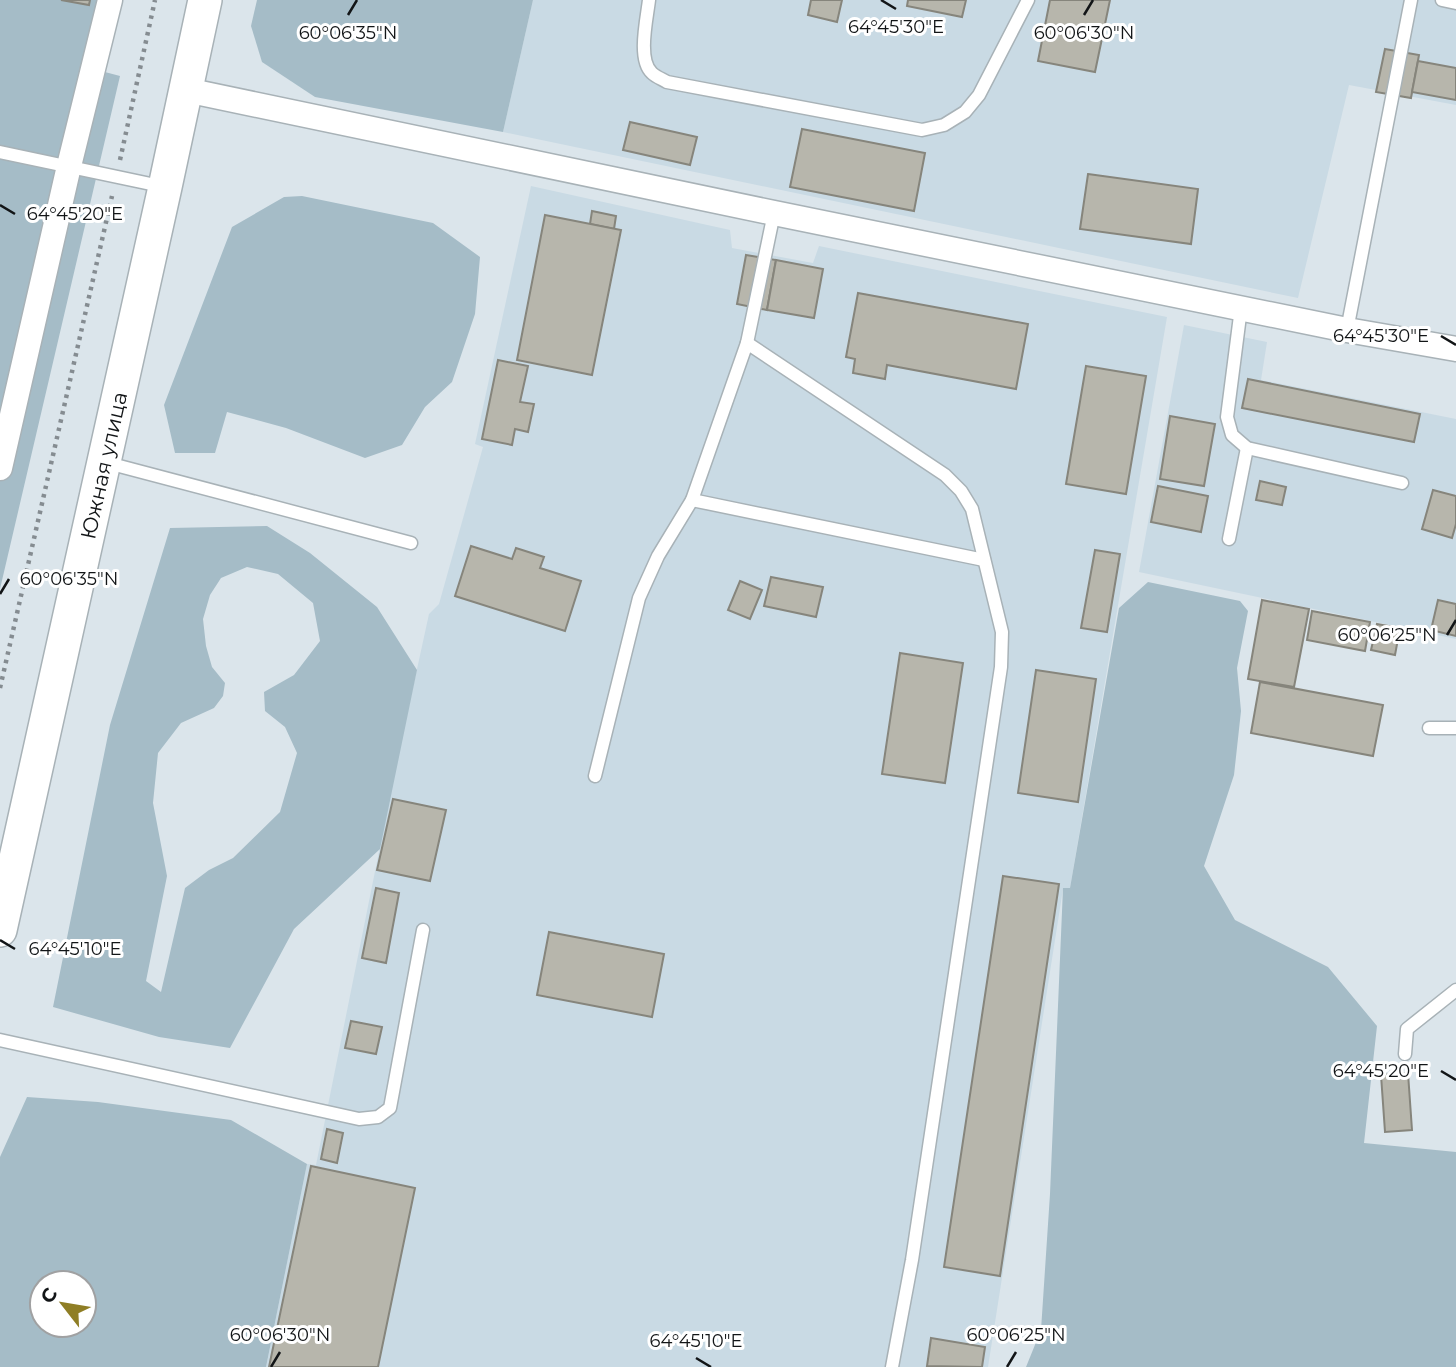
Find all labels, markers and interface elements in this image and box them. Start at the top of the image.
text: 64°45'30"E [848,16,944,38]
text: 60°06'35"N [299,22,397,44]
text: 60°06'30"N [1034,22,1134,44]
text: 64°45'20"E [27,203,123,225]
text: 64°45'30"E [1333,325,1429,347]
street label: Южная улица [75,389,132,541]
text: 60°06'35"N [20,568,118,590]
text: 60°06'25"N [1337,624,1437,646]
text: 64°45'10"E [29,938,122,960]
text: 64°45'20"E [1333,1060,1429,1082]
north arrow [28,1269,98,1339]
text: С [35,1283,62,1307]
text: 60°06'30"N [230,1324,330,1346]
text: 60°06'25"N [966,1324,1066,1346]
text: 64°45'10"E [650,1330,743,1352]

